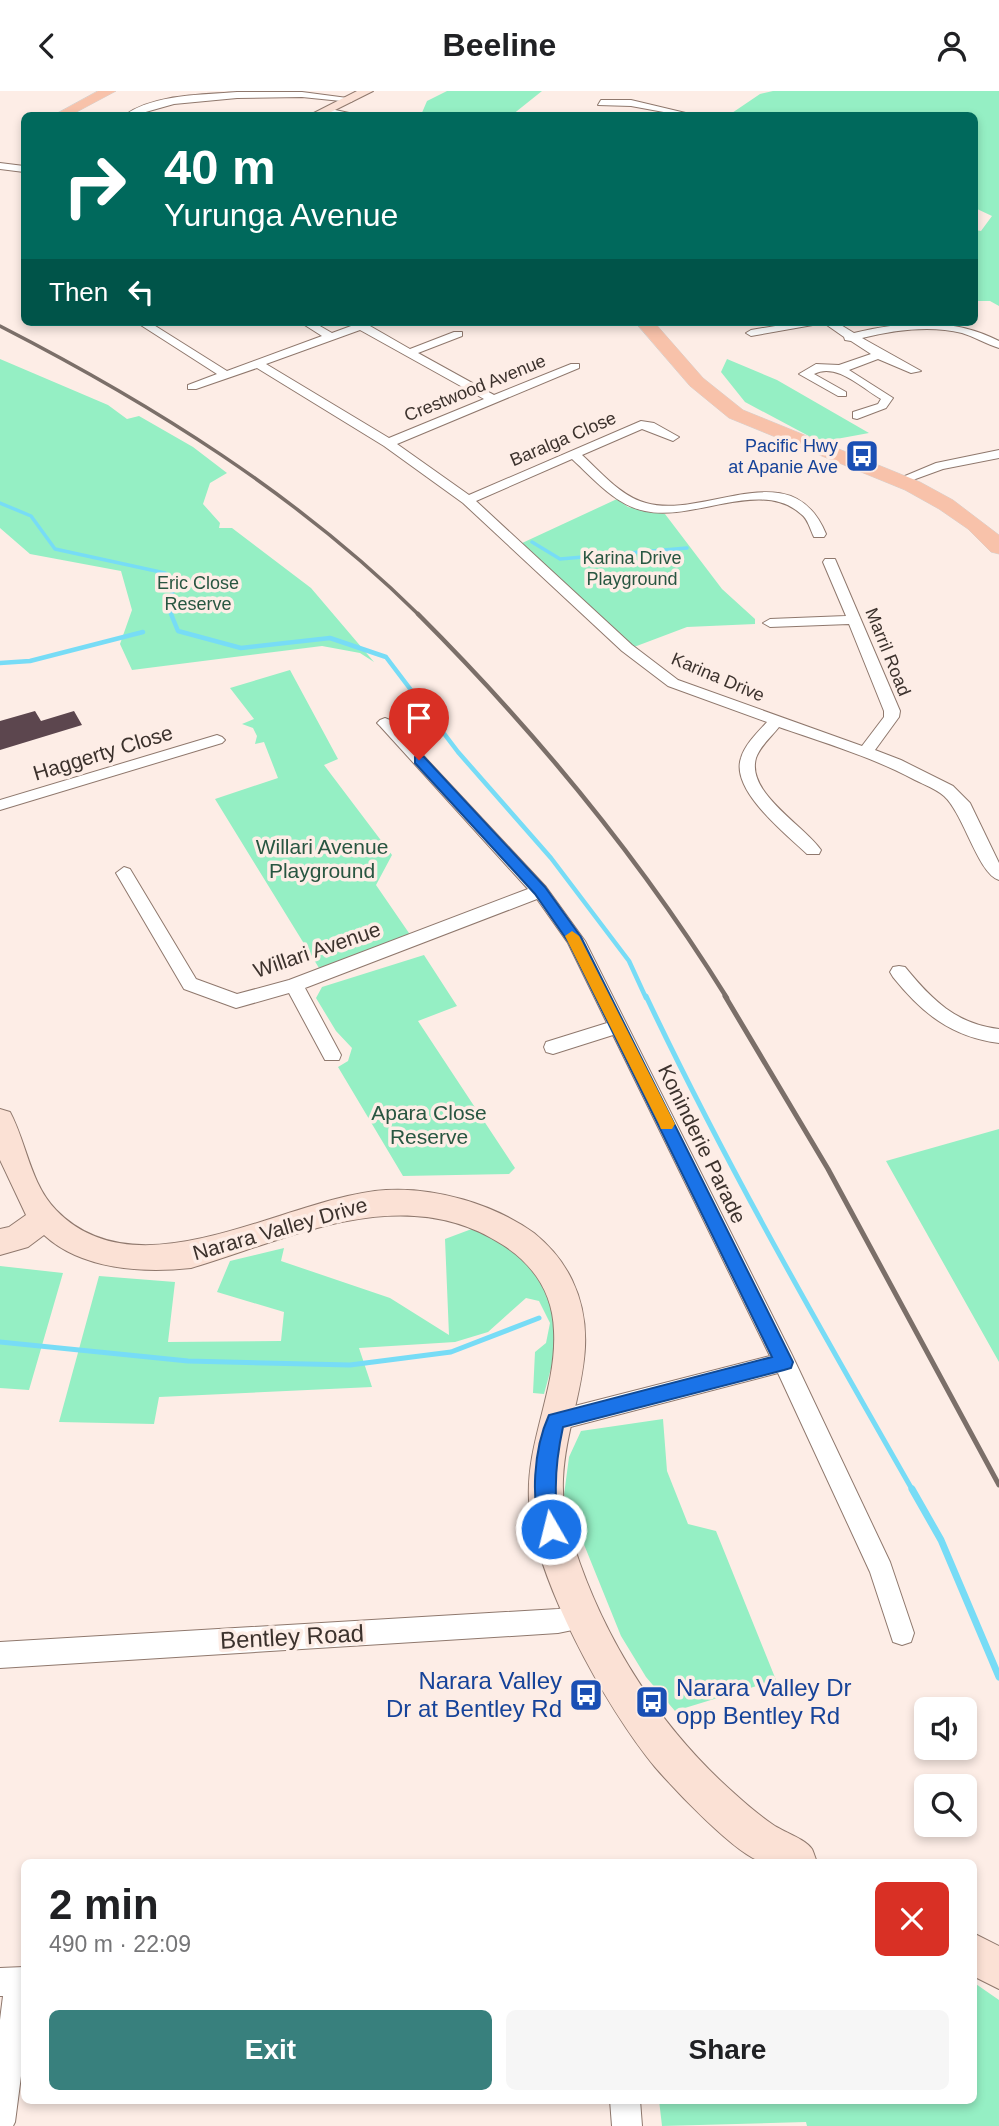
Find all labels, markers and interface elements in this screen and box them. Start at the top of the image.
icon: back [28,27,66,65]
text: Beeline [443,27,556,63]
icon: person [933,27,971,65]
icon: right [49,140,140,231]
text: 40 m [164,140,276,194]
text: Yurunga Avenue [164,197,398,233]
icon: left [122,273,160,311]
text: Then [49,277,108,307]
street label: Crestwood Avenue [401,350,549,426]
street label: Baralga Close [507,408,619,470]
place label: Pacific Hwy at Apanie Ave [728,436,838,477]
bus stop icon: Pacific Hwy at Apanie Ave [843,437,881,475]
park label: Karina Drive Playground [582,548,682,589]
park label: Eric Close Reserve [157,573,239,614]
street label: Marril Road [861,605,915,699]
street label: Karina Drive [669,648,767,706]
pin [389,688,449,760]
icon: arrive [400,699,438,737]
street label: Haggerty Close [30,720,175,785]
park label: Willari Avenue Playground [256,835,388,882]
street label: Willari Avenue [250,917,383,982]
street label: Koninderie Parade [654,1061,751,1227]
park label: Apara Close Reserve [371,1101,487,1148]
street label: Narara Valley Drive [190,1193,370,1264]
position arrow [514,1492,588,1566]
street label: Bentley Road [219,1619,365,1654]
place label: Narara Valley Dr at Bentley Rd [386,1667,562,1722]
place label: Narara Valley Dr opp Bentley Rd [676,1674,852,1729]
bus stop icon: Narara Valley Dr at Bentley Rd [567,1676,605,1714]
bus stop icon: Narara Valley Dr opp Bentley Rd [633,1683,671,1721]
map controls [914,1697,977,1837]
button: sound [914,1697,977,1760]
button: search [914,1774,977,1837]
text: 2 min [49,1881,159,1928]
button: close [875,1882,949,1956]
text: 490 m · 22:09 [49,1931,191,1957]
button: Exit [49,2010,492,2090]
button: Share [506,2010,949,2090]

